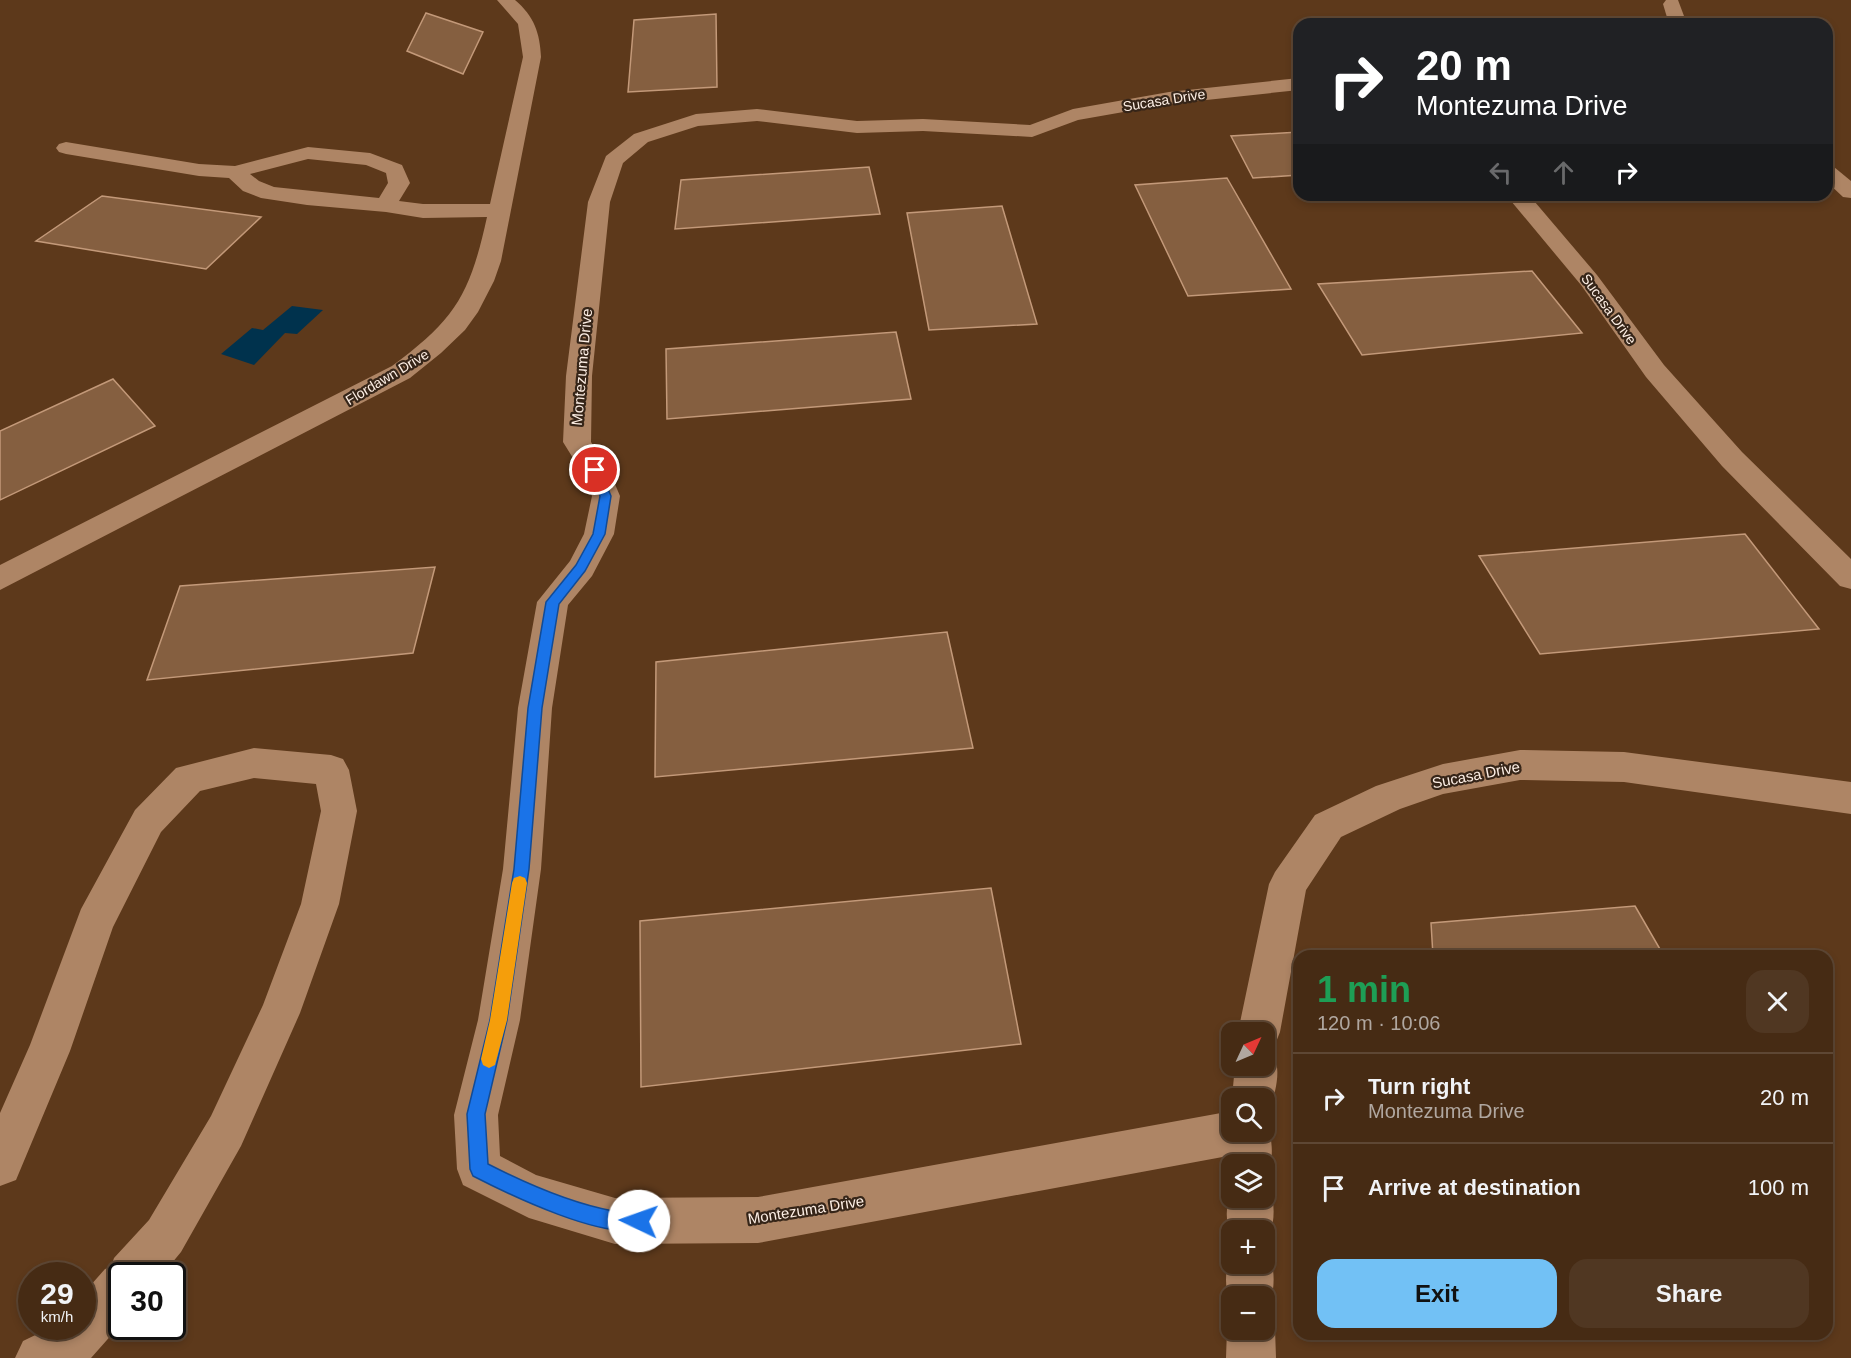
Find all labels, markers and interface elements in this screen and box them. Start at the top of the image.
icon: right [1317,42,1395,120]
text: 20 m [1416,42,1512,89]
street label: Sucasa Drive [1122,86,1207,114]
text: Montezuma Drive [1416,91,1628,121]
icon: left [1484,156,1517,189]
icon: ahead [1547,156,1580,189]
icon: right [1610,156,1643,189]
street label: Sucasa Drive [1578,271,1640,348]
street label: Montezuma Drive [568,308,595,426]
street label: Flordawn Drive [343,346,432,408]
pin [569,444,620,495]
icon: arrive [578,453,611,486]
street label: Sucasa Drive [1431,758,1521,791]
text: 1 min [1317,969,1411,1010]
button: close [1746,970,1809,1033]
text: 120 m · 10:06 [1317,1012,1440,1034]
north arrow [1221,1022,1275,1076]
map controls [1221,1022,1275,1340]
text: Turn right [1368,1074,1470,1099]
icon: right [1317,1082,1350,1115]
text: 20 m [1760,1085,1809,1110]
button: search [1221,1088,1275,1142]
text: Montezuma Drive [1368,1100,1525,1122]
button: layers [1221,1154,1275,1208]
icon: arrive [1317,1172,1350,1205]
text: Arrive at destination [1368,1175,1581,1200]
text: 100 m [1748,1175,1809,1200]
position arrow [607,1189,671,1253]
street label: Montezuma Drive [747,1192,865,1227]
button: + [1221,1220,1275,1274]
button: Exit [1317,1259,1557,1328]
button: Share [1569,1259,1809,1328]
speed limit sign: 30 [108,1262,186,1340]
text: 29 [40,1277,74,1310]
button: − [1221,1286,1275,1340]
text: km/h [41,1308,73,1325]

